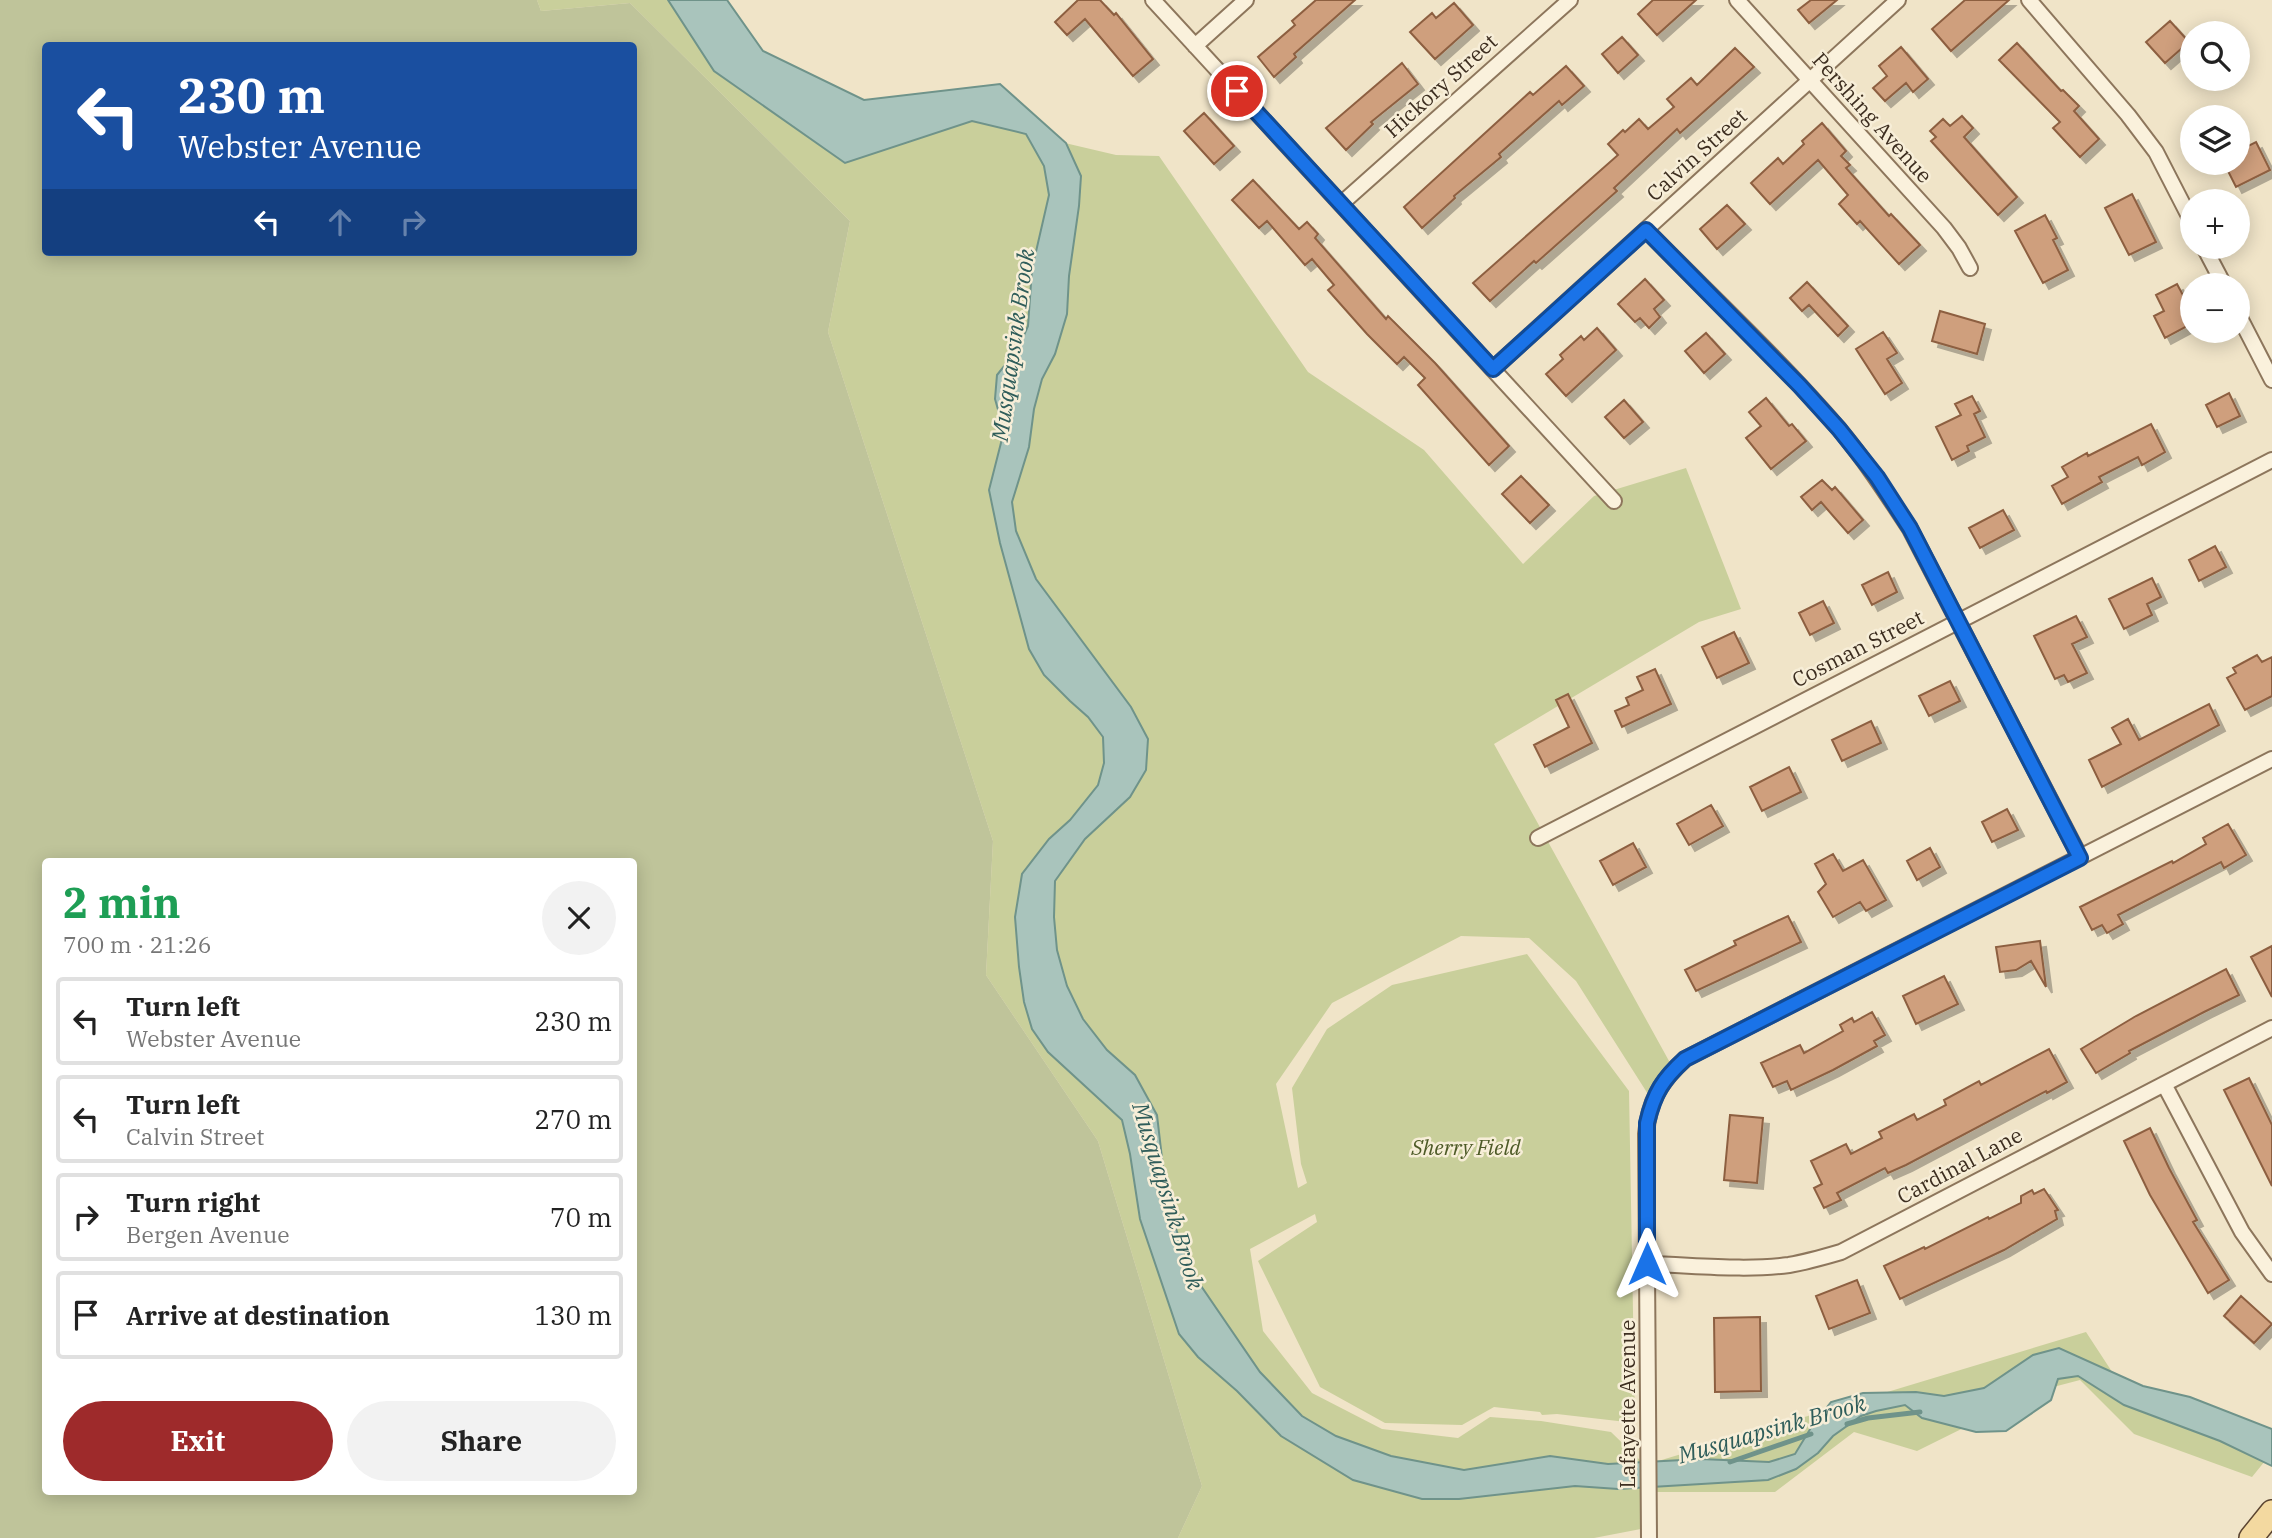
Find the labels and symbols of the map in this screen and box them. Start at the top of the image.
street label: Hickory Street [1378,27,1503,143]
street label: Pershing Avenue [1807,46,1939,189]
pin [1207,61,1267,121]
street label: Calvin Street [1640,102,1753,207]
water label: Musquapsink Brook [983,246,1040,444]
street label: Cosman Street [1787,603,1928,693]
water label: Musquapsink Brook [1126,1097,1212,1294]
street label: Cardinal Lane [1892,1120,2027,1210]
park label: Sherry Field [1410,1133,1521,1161]
position arrow [1610,1227,1684,1301]
street label: Lafayette Avenue [1613,1319,1641,1489]
water label: Musquapsink Brook [1673,1387,1870,1470]

